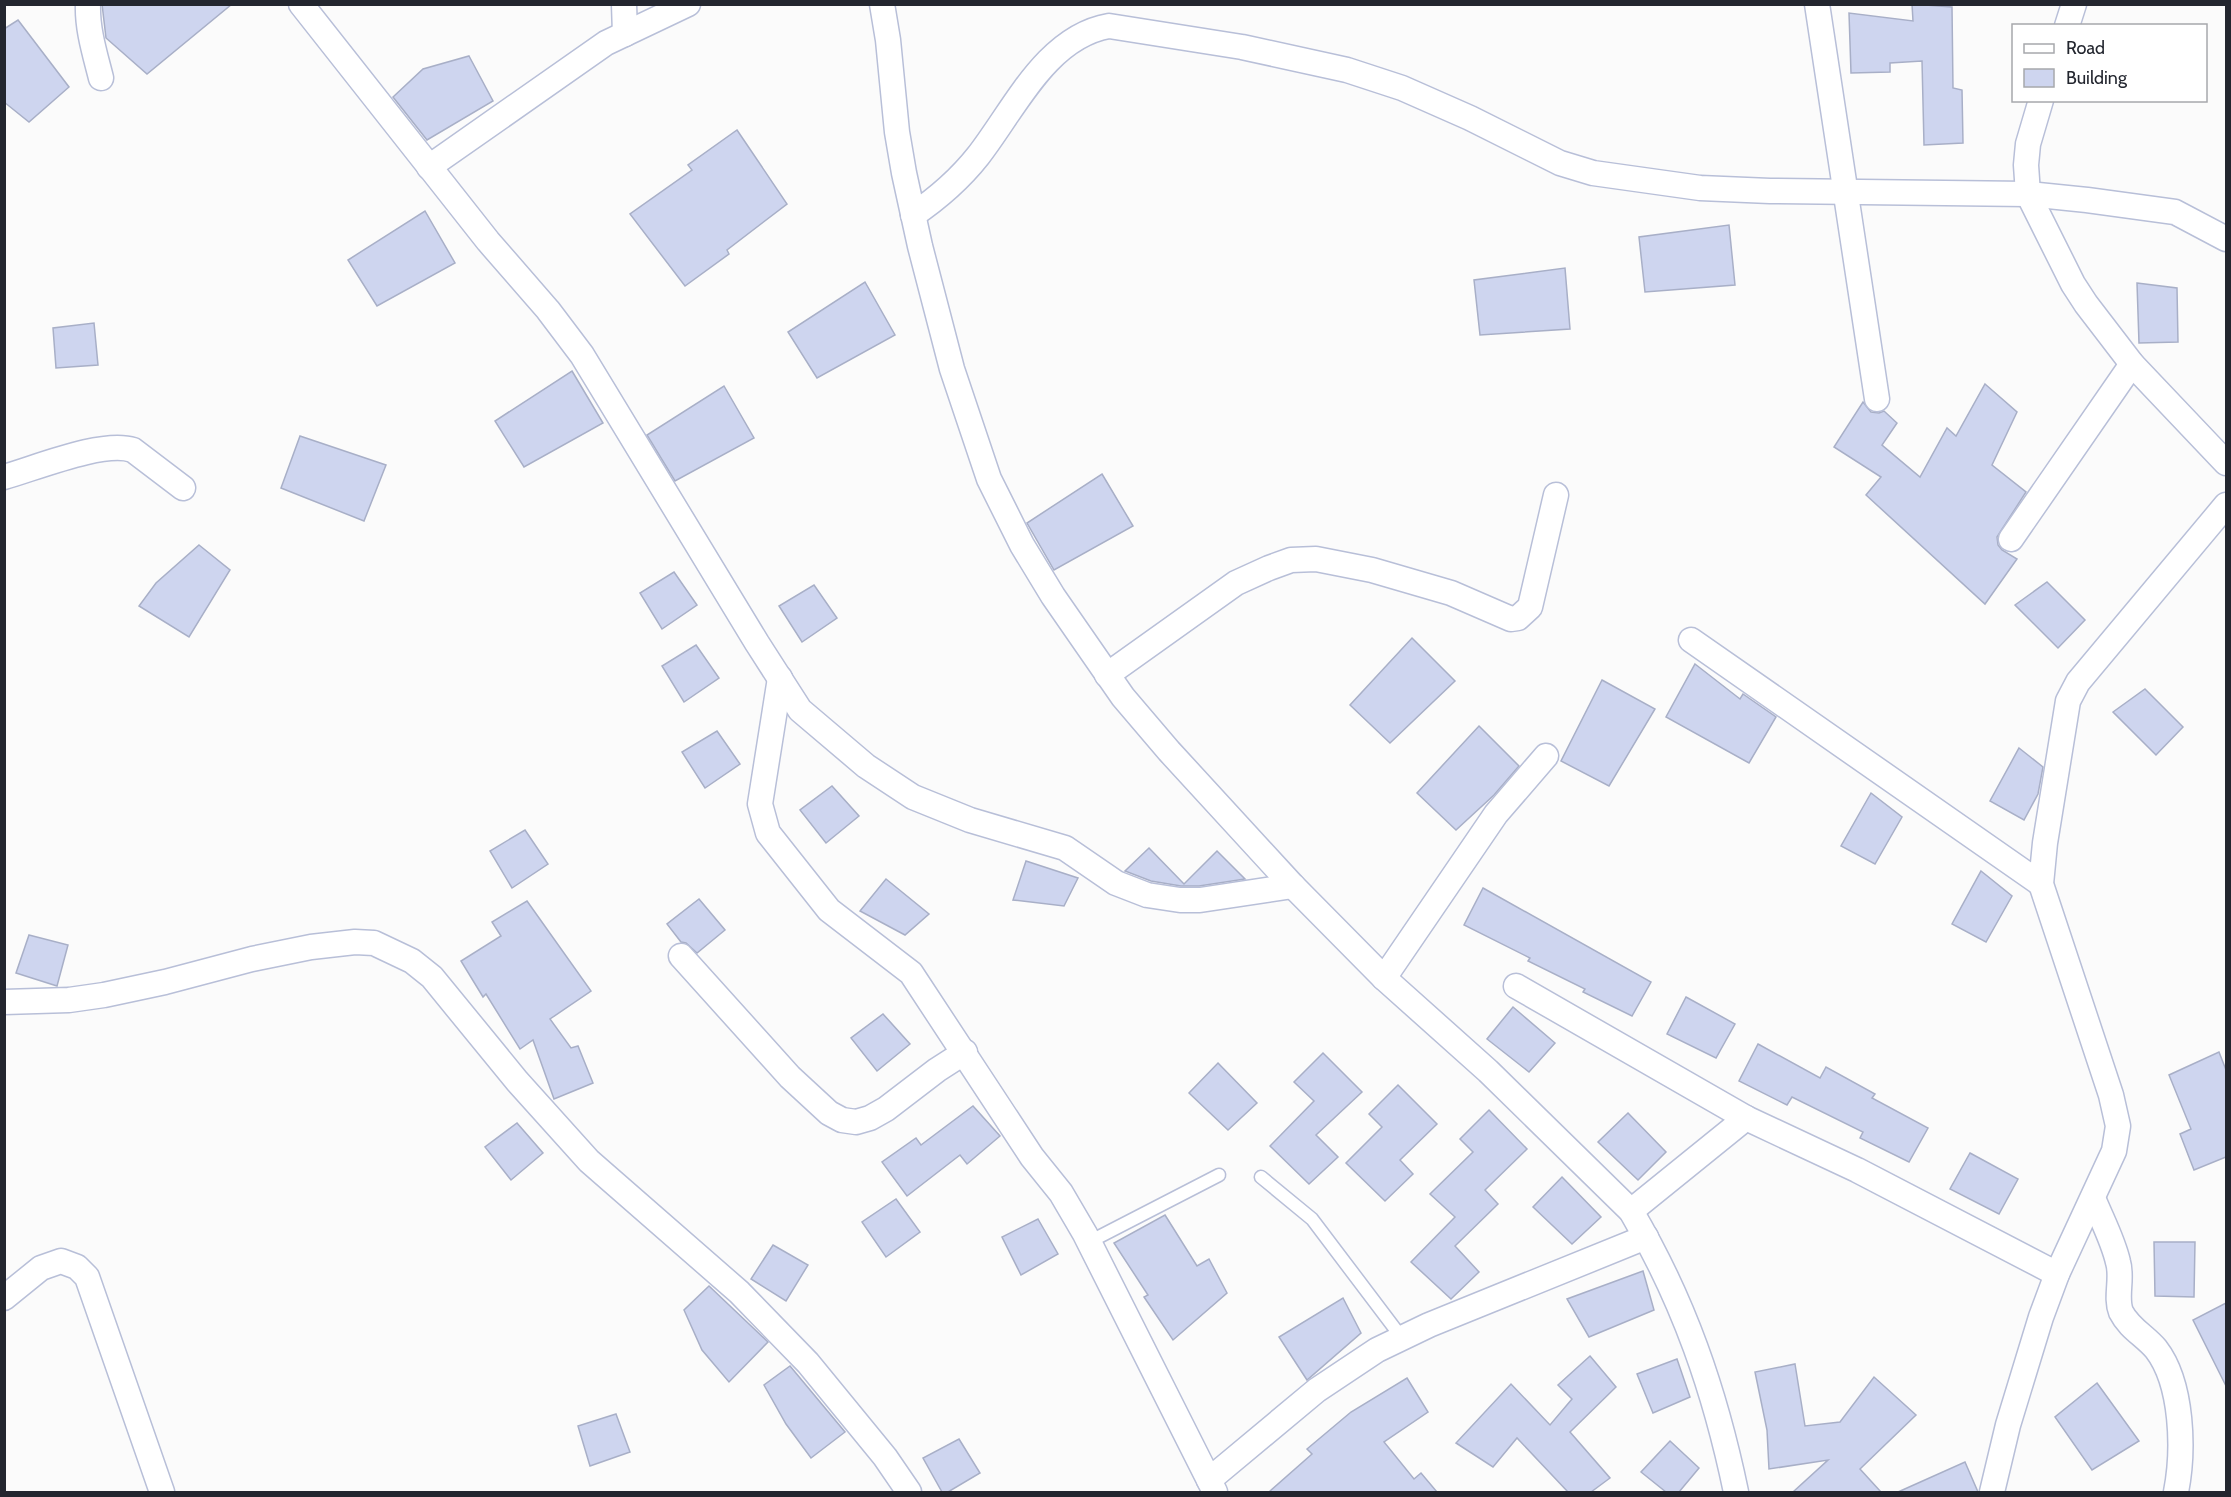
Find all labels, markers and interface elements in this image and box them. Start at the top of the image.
legend [2012,24,2207,102]
text: Road [2066,37,2105,59]
text: Building [2066,67,2128,89]

